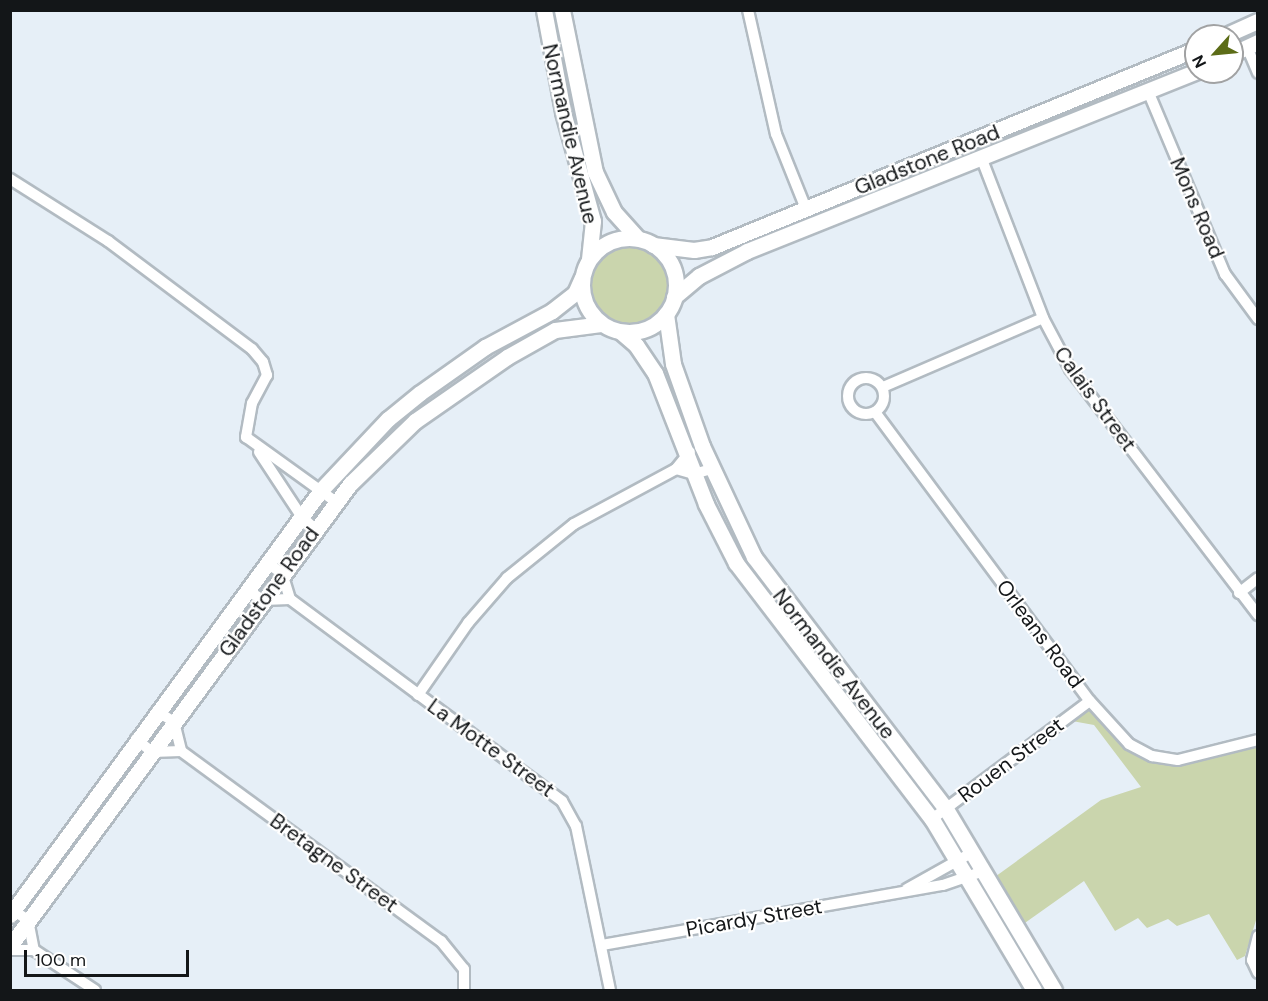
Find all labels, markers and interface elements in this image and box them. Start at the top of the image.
north arrow [1184,24,1244,84]
street label: Normandie Avenue [537,42,603,226]
text: N [1187,52,1211,71]
street label: Gladstone Road [851,119,1003,201]
street label: Mons Road [1164,154,1230,262]
street label: Calais Street [1049,342,1141,456]
street label: Gladstone Road [214,522,324,662]
street label: Orleans Road [991,575,1089,693]
street label: Normandie Avenue [767,584,901,744]
street label: La Motte Street [423,693,559,803]
street label: Rouen Street [953,712,1069,808]
street label: Bretagne Street [265,808,403,918]
street label: Picardy Street [684,894,824,942]
scale bar [27,938,192,976]
text: 100 m [35,948,86,972]

